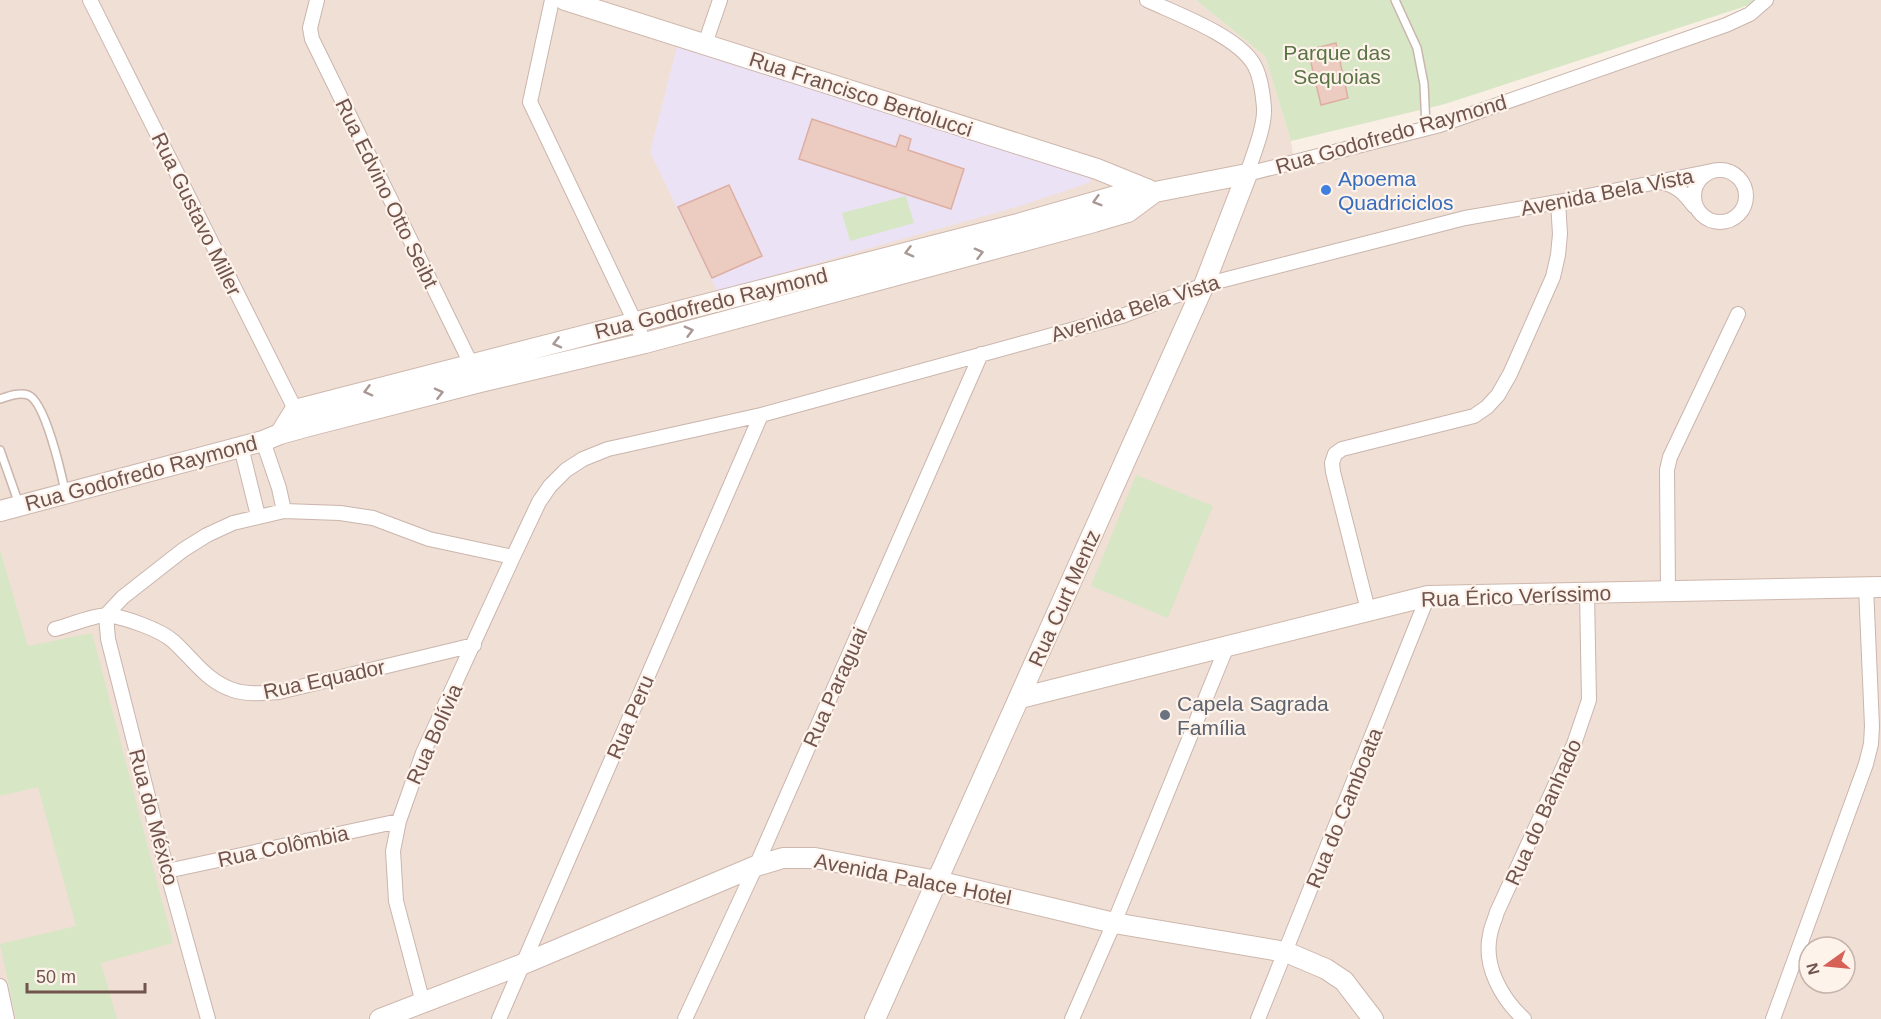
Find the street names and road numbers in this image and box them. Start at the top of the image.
street label: Rua Francisco Bertolucci [746,47,976,141]
street label: Rua Godofredo Raymond [1273,90,1509,178]
street label: Rua Edvino Otto Seibt [331,95,443,292]
street label: Rua Gustavo Miller [148,129,246,299]
street label: Avenida Bela Vista [1519,164,1696,220]
street label: Rua Godofredo Raymond [592,263,830,343]
street label: Avenida Bela Vista [1048,270,1222,346]
street label: Rua Godofredo Raymond [22,431,260,515]
street label: Rua Curt Mentz [1024,526,1104,670]
street label: Rua Érico Veríssimo [1421,581,1611,611]
street label: Rua Paraguai [798,624,872,750]
street label: Rua Equador [261,655,387,703]
street label: Rua Peru [602,672,658,762]
street label: Rua Bolívia [402,680,466,788]
street label: Rua do Camboata [1301,724,1387,891]
street label: Rua do Banhado [1500,735,1586,889]
street label: Rua do México [125,746,183,888]
street label: Rua Colômbia [216,821,351,871]
street label: Avenida Palace Hotel [812,849,1014,909]

